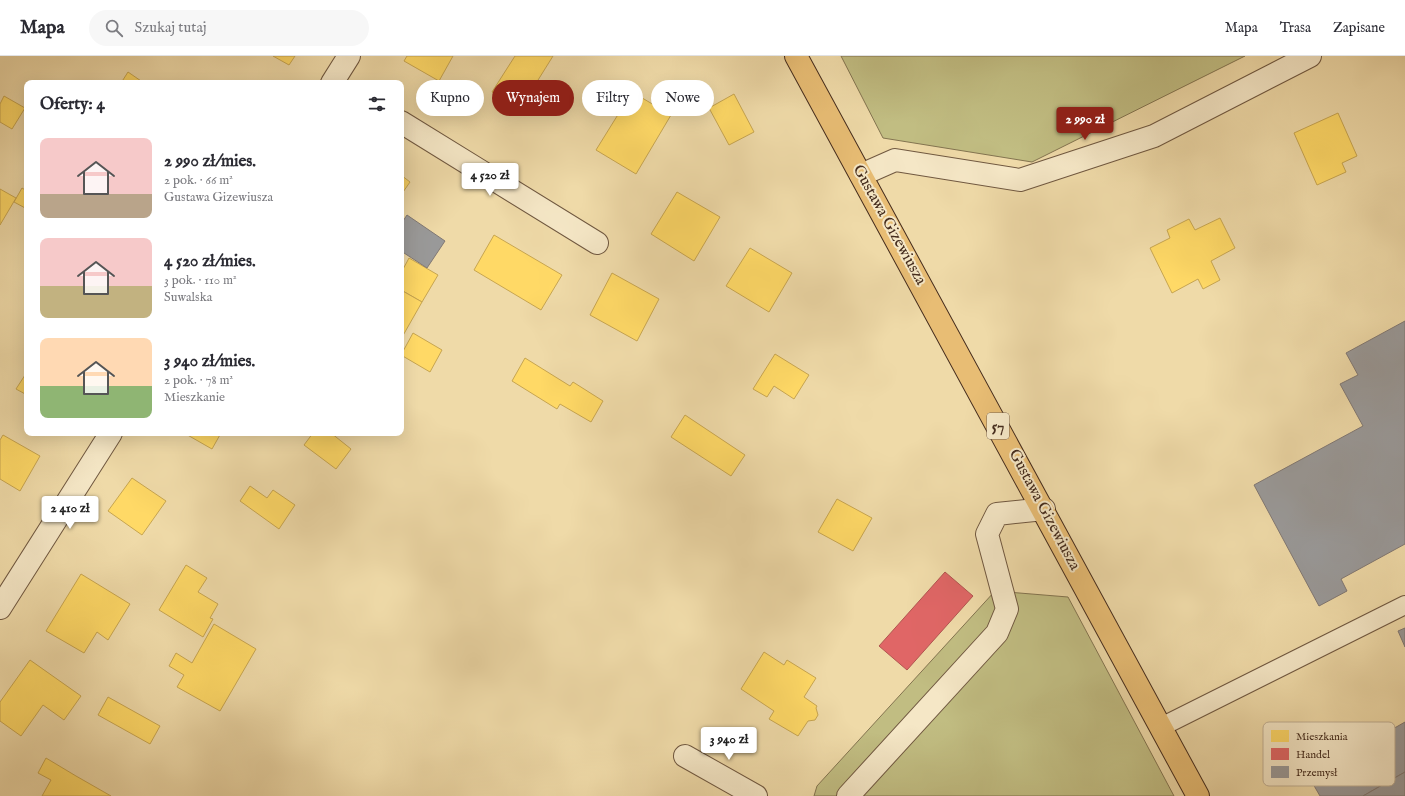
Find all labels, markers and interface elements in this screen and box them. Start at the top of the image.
search box [89,10,369,46]
text: Mapa [20,16,65,40]
icon: search [103,17,125,39]
text: Szukaj tutaj [135,18,206,37]
text: Mapa [1225,19,1258,37]
text: Trasa [1280,19,1311,37]
text: Zapisane [1333,19,1385,37]
chip: Kupno [416,80,484,116]
chip: Wynajem [492,80,574,116]
chip: Filtry [582,80,643,116]
chip: Nowe [651,80,714,116]
icon: filters [366,93,388,115]
text: Oferty: 4 [40,94,105,115]
pin: 2 990 zł [1044,107,1126,141]
text: 2 990 zł [1065,111,1105,128]
text: 2 990 zł/mies. [164,151,256,172]
icon: home [72,154,120,202]
street label: Gustawa Gizewiusza [848,161,930,289]
pin: 4 520 zł [449,163,531,197]
text: 4 520 zł [471,167,509,184]
text: 2 pok. · 66 m² [164,172,233,189]
text: Gustawa Gizewiusza [164,189,273,206]
text: 4 520 zł/mies. [164,251,256,272]
icon: home [72,254,120,302]
text: 3 pok. · 110 m² [164,272,237,289]
text: Suwalska [164,289,212,306]
text: 3 940 zł/mies. [164,351,255,372]
icon: home [72,354,120,402]
text: 2 pok. · 78 m² [164,372,233,389]
text: Mieszkanie [164,389,225,406]
road number: 57 [987,413,1009,439]
street label: Gustawa Gizewiusza [1004,446,1084,574]
pin: 2 410 zł [29,496,111,530]
text: 2 410 zł [51,500,89,517]
legend [1263,722,1395,786]
pin: 3 940 zł [688,727,770,761]
text: Mieszkania [1296,730,1348,744]
text: 3 940 zł [710,731,748,748]
text: Handel [1296,748,1330,762]
text: Przemysł [1296,766,1338,780]

